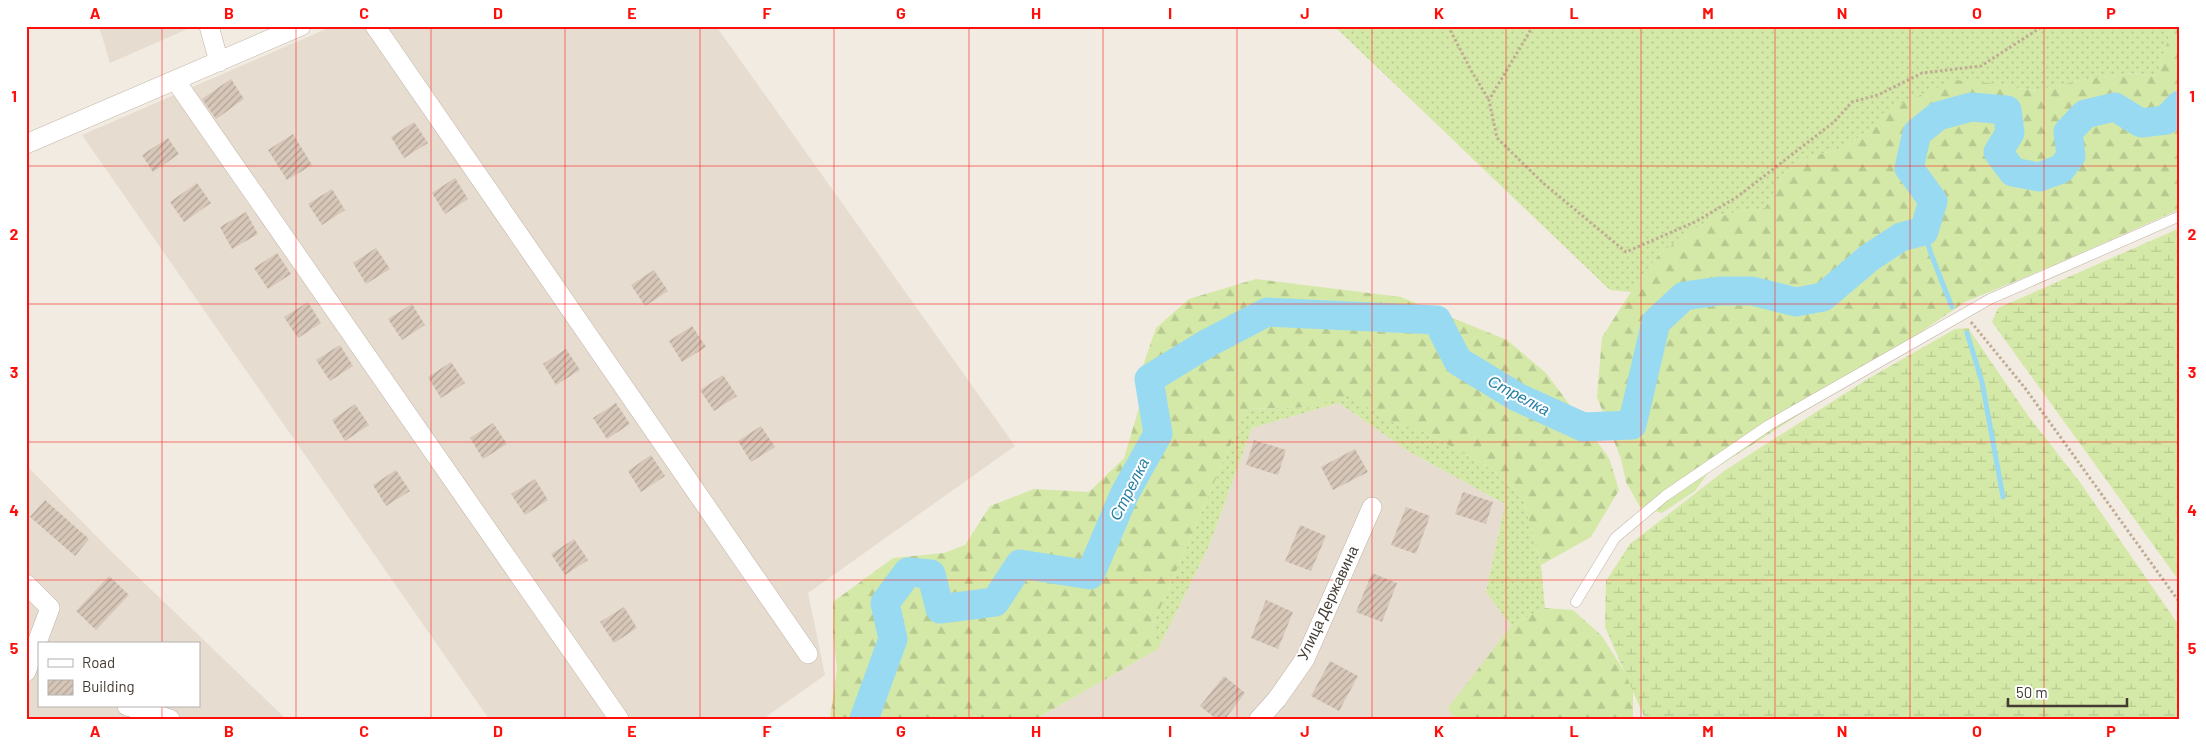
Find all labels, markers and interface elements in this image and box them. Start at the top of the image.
text: A [90,3,101,22]
text: B [224,3,234,22]
text: C [359,3,369,22]
text: D [493,3,503,22]
text: E [627,3,637,22]
text: F [763,3,772,22]
text: G [896,3,906,22]
text: H [1031,3,1041,22]
text: I [1168,3,1172,22]
text: J [1300,3,1310,22]
text: K [1434,3,1444,22]
text: L [1569,3,1579,22]
text: M [1702,3,1714,22]
text: N [1837,3,1847,22]
text: O [1972,3,1982,22]
text: P [2106,3,2116,22]
text: 1 [11,86,17,105]
text: 1 [2189,86,2195,105]
text: 2 [10,224,19,243]
text: 2 [2188,224,2197,243]
text: 3 [10,362,18,381]
text: 3 [2188,362,2196,381]
water label: Стрелка [1485,370,1554,419]
water label: Стрелка [1105,454,1152,523]
text: 4 [9,500,19,519]
text: 4 [2187,500,2197,519]
street label: Улица Державина [1293,542,1362,662]
text: 5 [10,638,19,657]
text: 5 [2188,638,2197,657]
legend [38,642,200,708]
text: Road [82,653,115,671]
scale bar [2008,675,2127,707]
text: Building [82,677,135,695]
text: 50 m [2016,683,2048,701]
text: A [90,721,101,740]
text: B [224,721,234,740]
text: C [359,721,369,740]
text: D [493,721,503,740]
text: E [627,721,637,740]
text: F [763,721,772,740]
text: G [896,721,906,740]
text: H [1031,721,1041,740]
text: I [1168,721,1172,740]
text: J [1300,721,1310,740]
text: K [1434,721,1444,740]
text: L [1569,721,1579,740]
text: M [1702,721,1714,740]
text: N [1837,721,1847,740]
text: O [1972,721,1982,740]
text: P [2106,721,2116,740]

